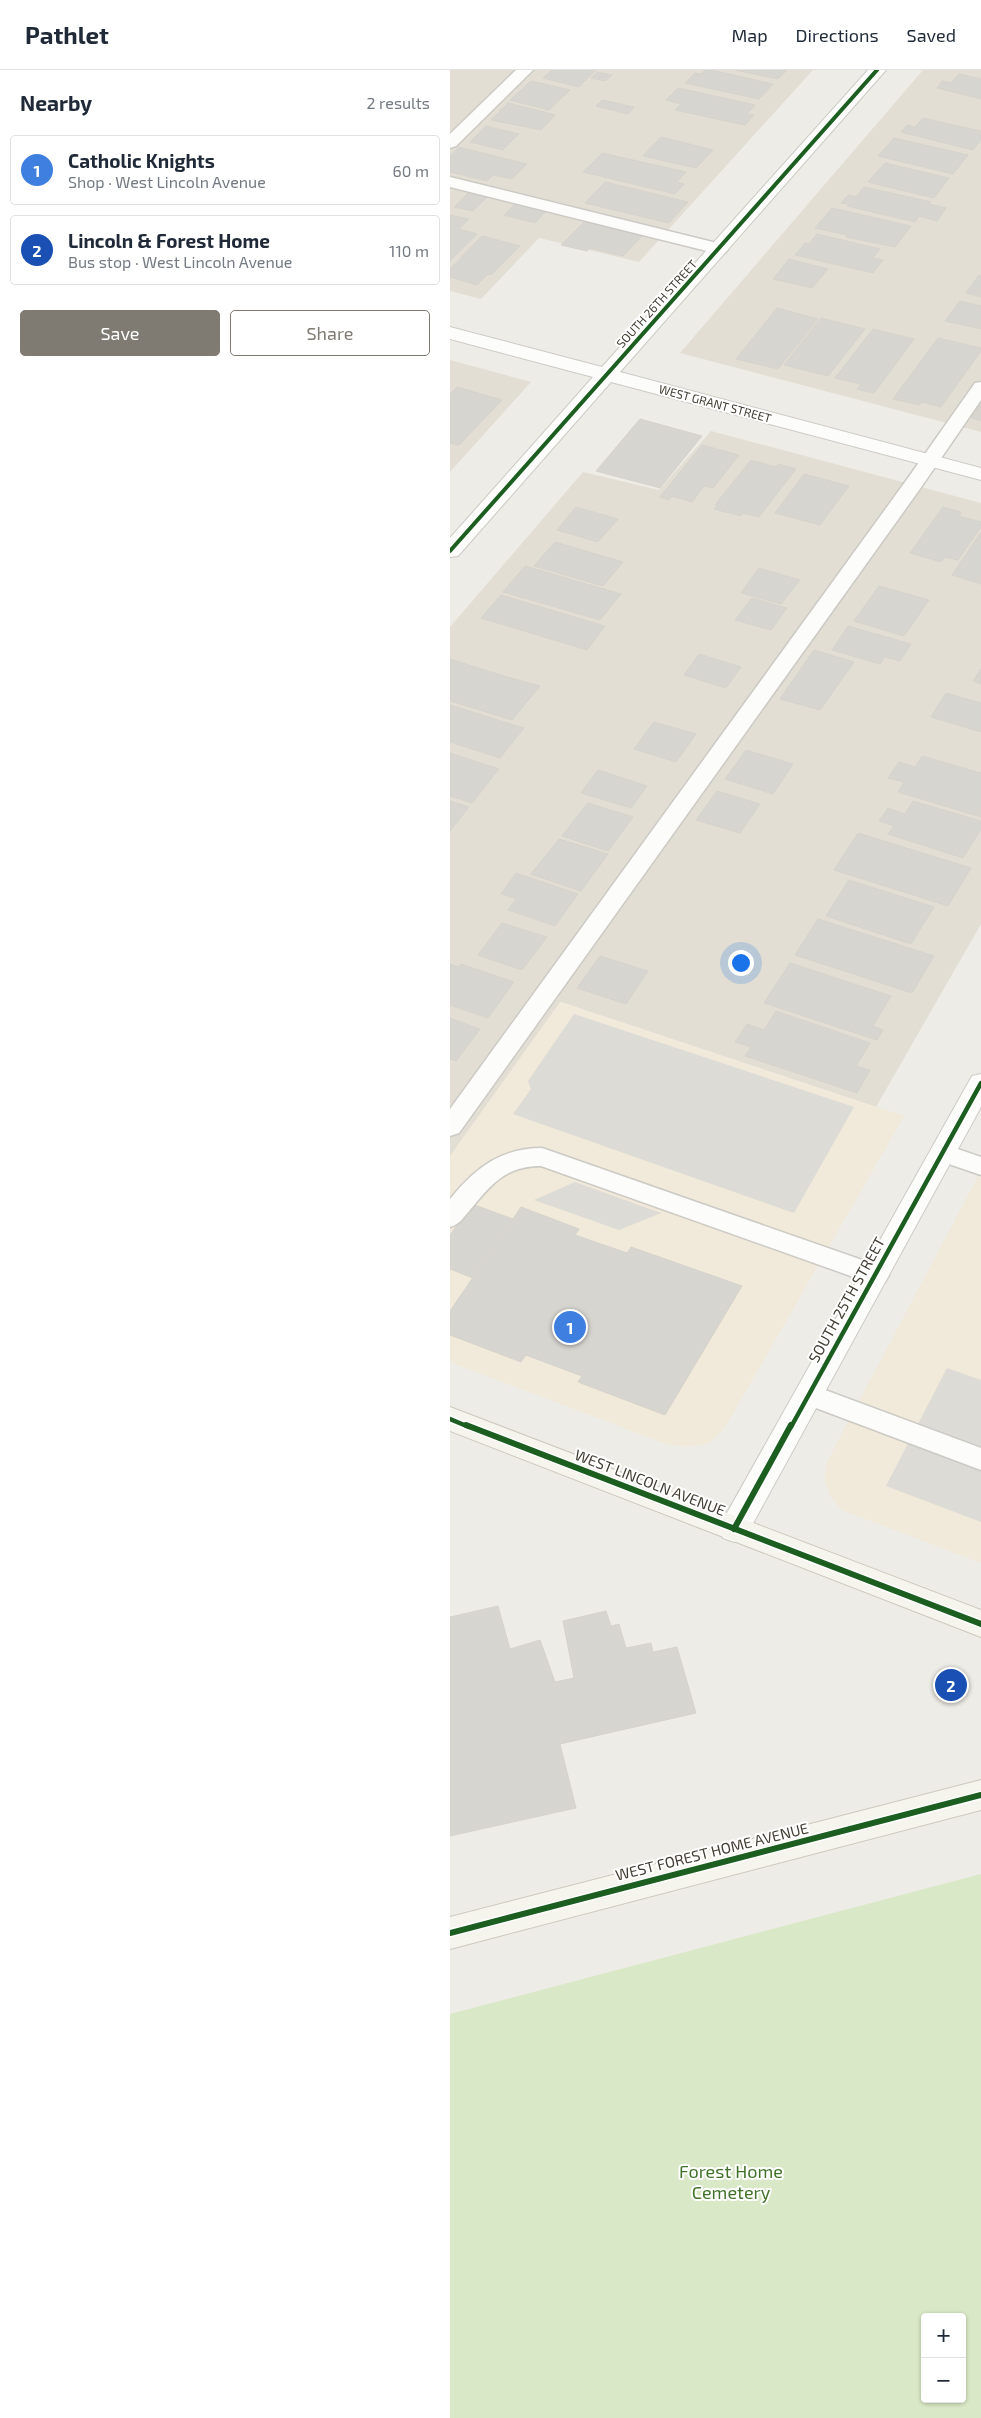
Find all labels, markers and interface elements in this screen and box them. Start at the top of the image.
text: Pathlet [25,20,109,49]
text: Map [731,24,768,46]
text: Directions [796,24,879,46]
text: Saved [907,24,956,46]
text: Nearby [20,90,92,115]
text: 2 results [367,93,430,112]
text: Catholic Knights [68,149,215,172]
text: 1 [34,161,40,180]
text: 60 m [393,161,429,180]
text: Shop · West Lincoln Avenue [68,172,266,191]
text: Lincoln & Forest Home [68,229,270,252]
text: 2 [32,241,42,260]
text: 110 m [389,241,429,260]
text: Bus stop · West Lincoln Avenue [68,252,292,271]
street label: SOUTH 26TH STREET [613,257,699,350]
button: Save [20,310,220,356]
button: Share [230,310,430,356]
street label: WEST GRANT STREET [657,381,773,425]
your location [728,950,754,976]
street label: SOUTH 25TH STREET [804,1233,888,1366]
pin: 1 [554,1308,586,1346]
street label: WEST LINCOLN AVENUE [572,1445,728,1519]
pin: 2 [935,1666,967,1704]
street label: WEST FOREST HOME AVENUE [613,1818,810,1884]
park label: Forest Home Cemetery [679,2160,783,2203]
map controls [921,2313,966,2403]
button: + [921,2313,966,2358]
button: − [921,2358,966,2403]

